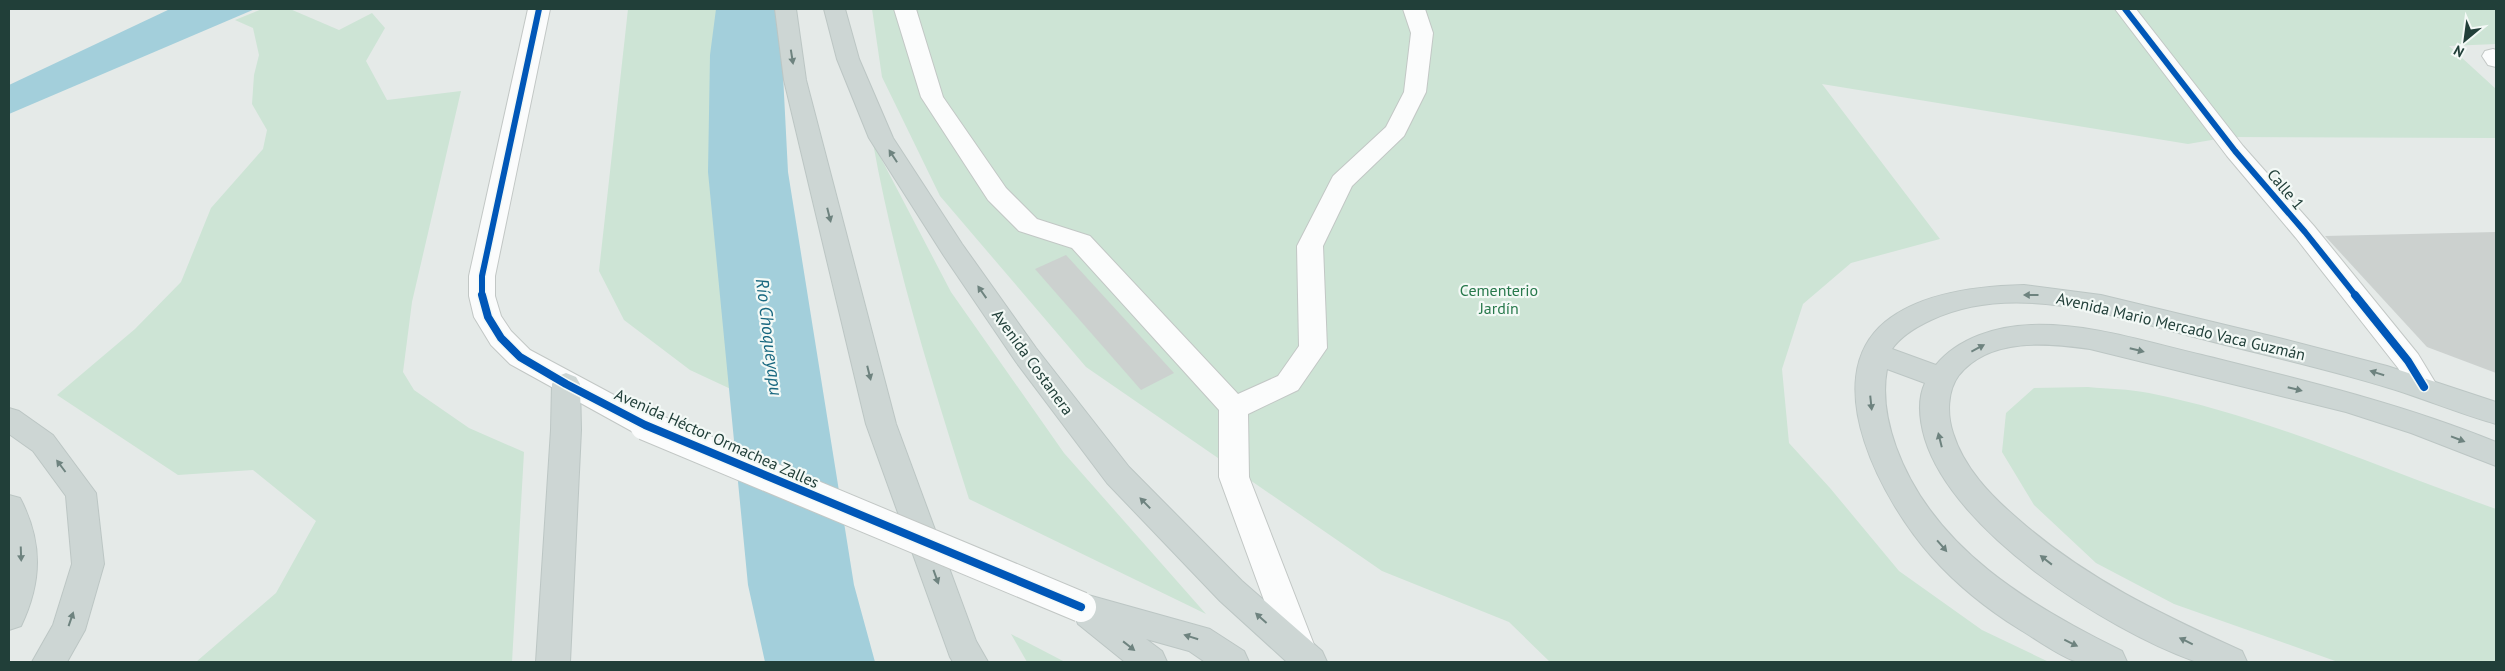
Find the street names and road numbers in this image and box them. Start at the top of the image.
street label: Calle 1 [2263,164,2309,214]
street label: Avenida Mario Mercado Vaca Guzmán [2055,288,2307,364]
street label: Avenida Costanera [988,305,1078,419]
street label: Avenida Héctor Ormachea Zalles [612,384,823,492]

